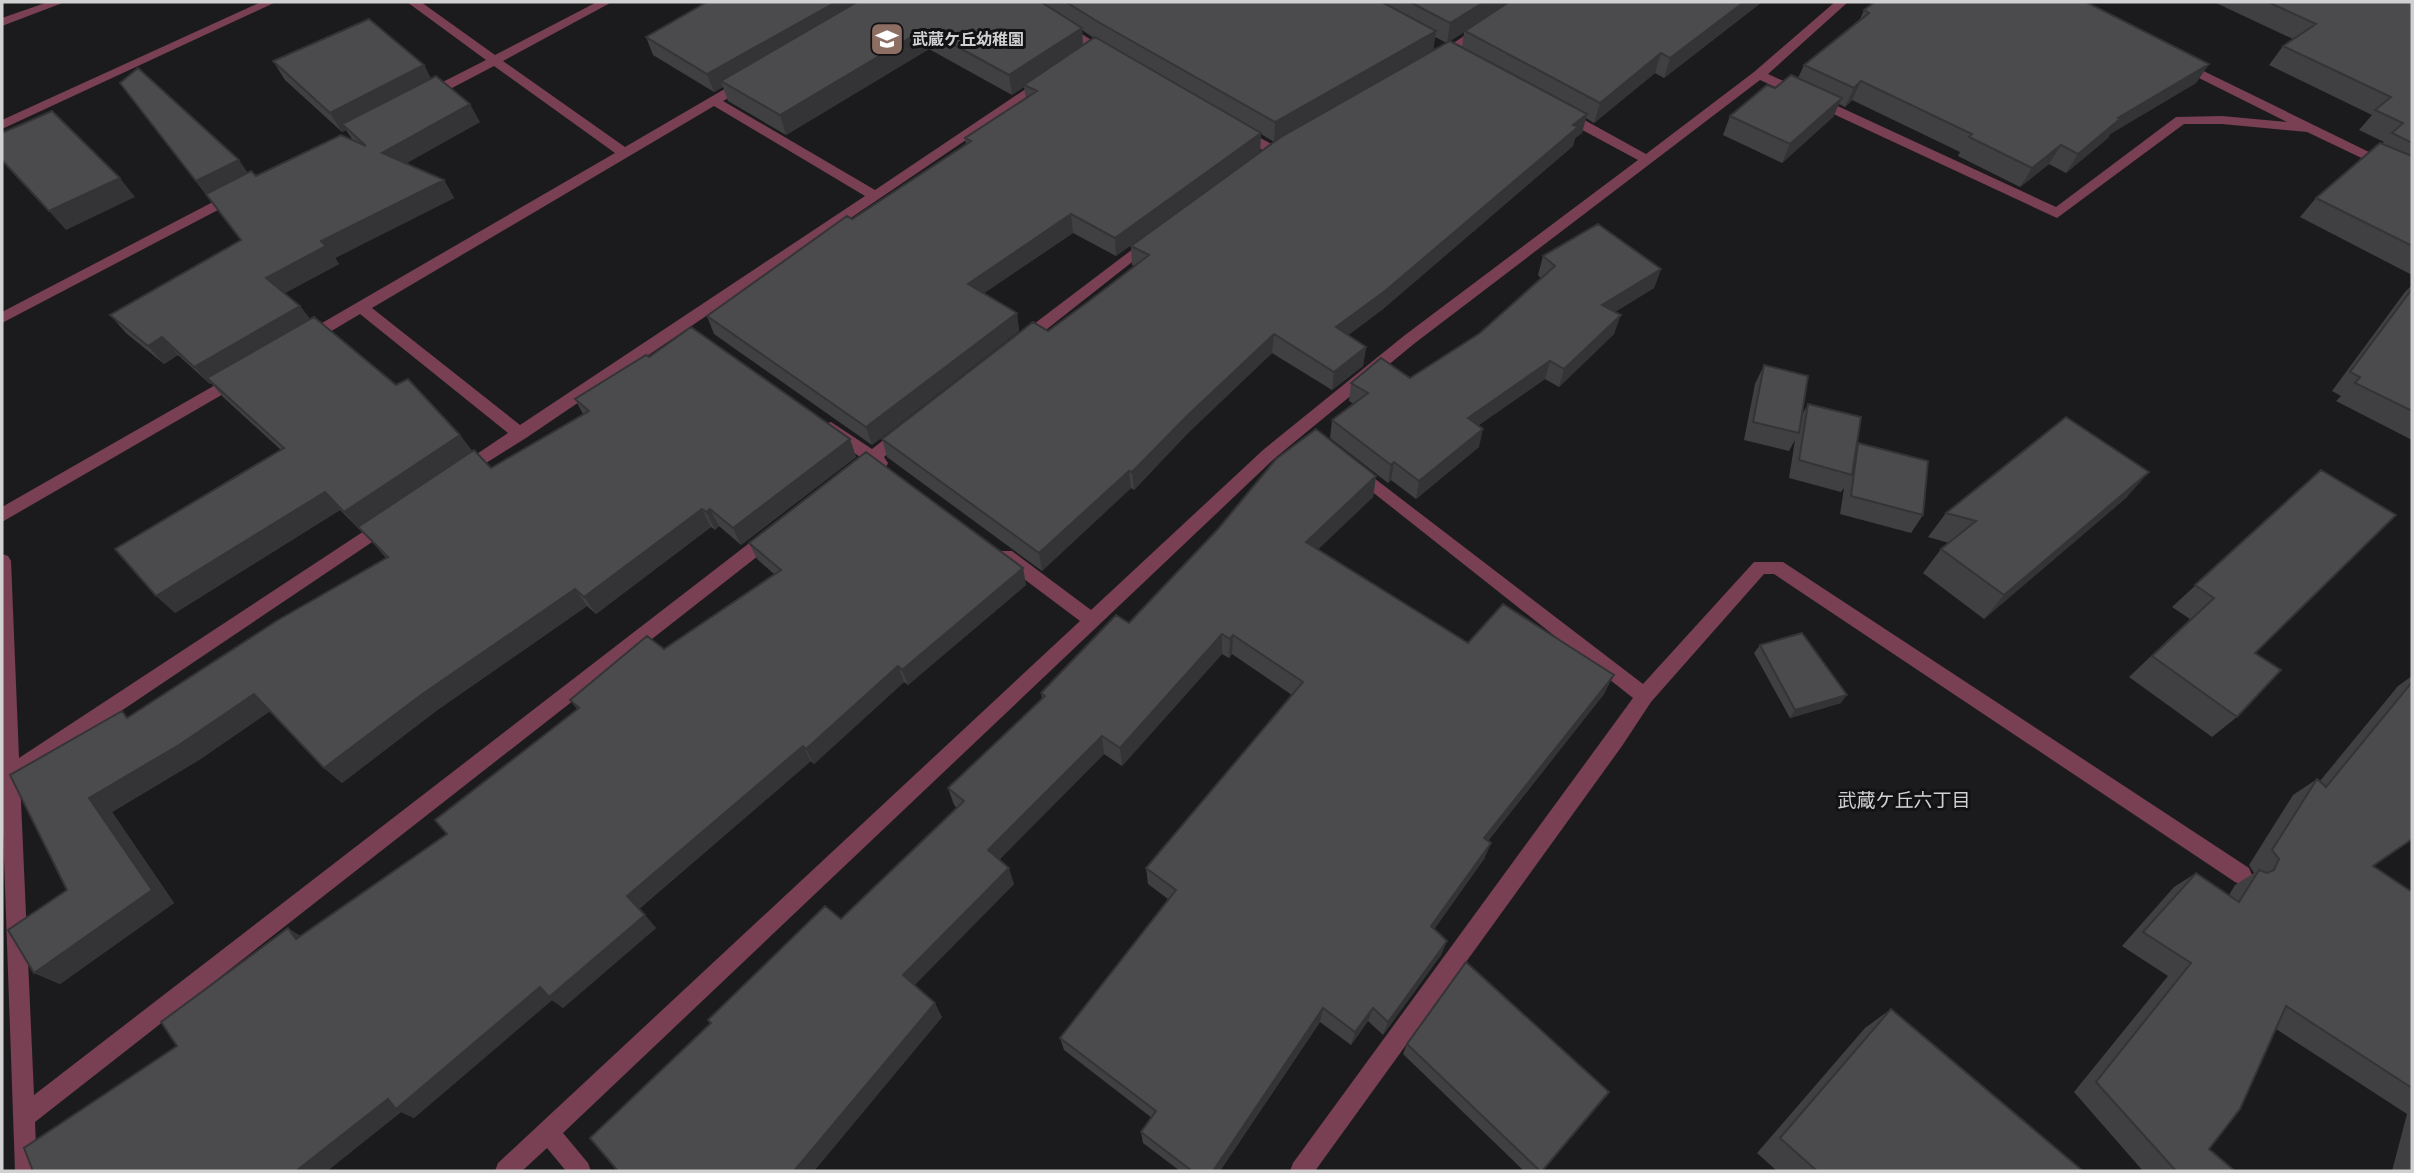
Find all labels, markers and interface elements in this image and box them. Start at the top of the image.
school or university icon: 武蔵ケ丘幼稚園 [868,20,906,58]
place label: 武蔵ケ丘幼稚園 [912,31,1024,48]
district label: 武蔵ケ丘六丁目 [1837,790,1971,811]

